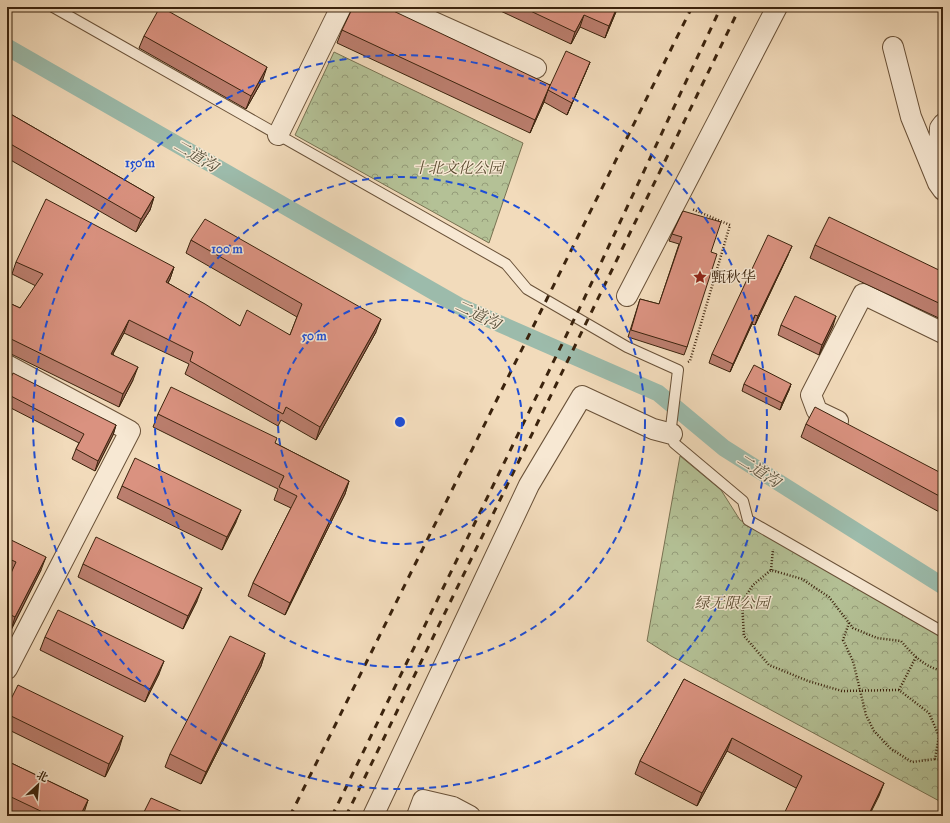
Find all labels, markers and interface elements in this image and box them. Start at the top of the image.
water label: 二道沟 [170,135,224,177]
text: 150 m [125,156,156,170]
park label: 十北文化公园 [413,159,505,177]
text: 100 m [211,242,244,256]
place label: 甄秋华 [711,268,756,286]
place icon: 甄秋华 [692,269,708,285]
water label: 二道沟 [452,296,506,334]
text: 50 m [301,329,328,343]
centre of rings [393,415,407,429]
water label: 二道沟 [733,450,787,493]
park label: 绿无限公园 [694,594,771,612]
north arrow [18,765,58,805]
text: 北 [34,768,50,785]

